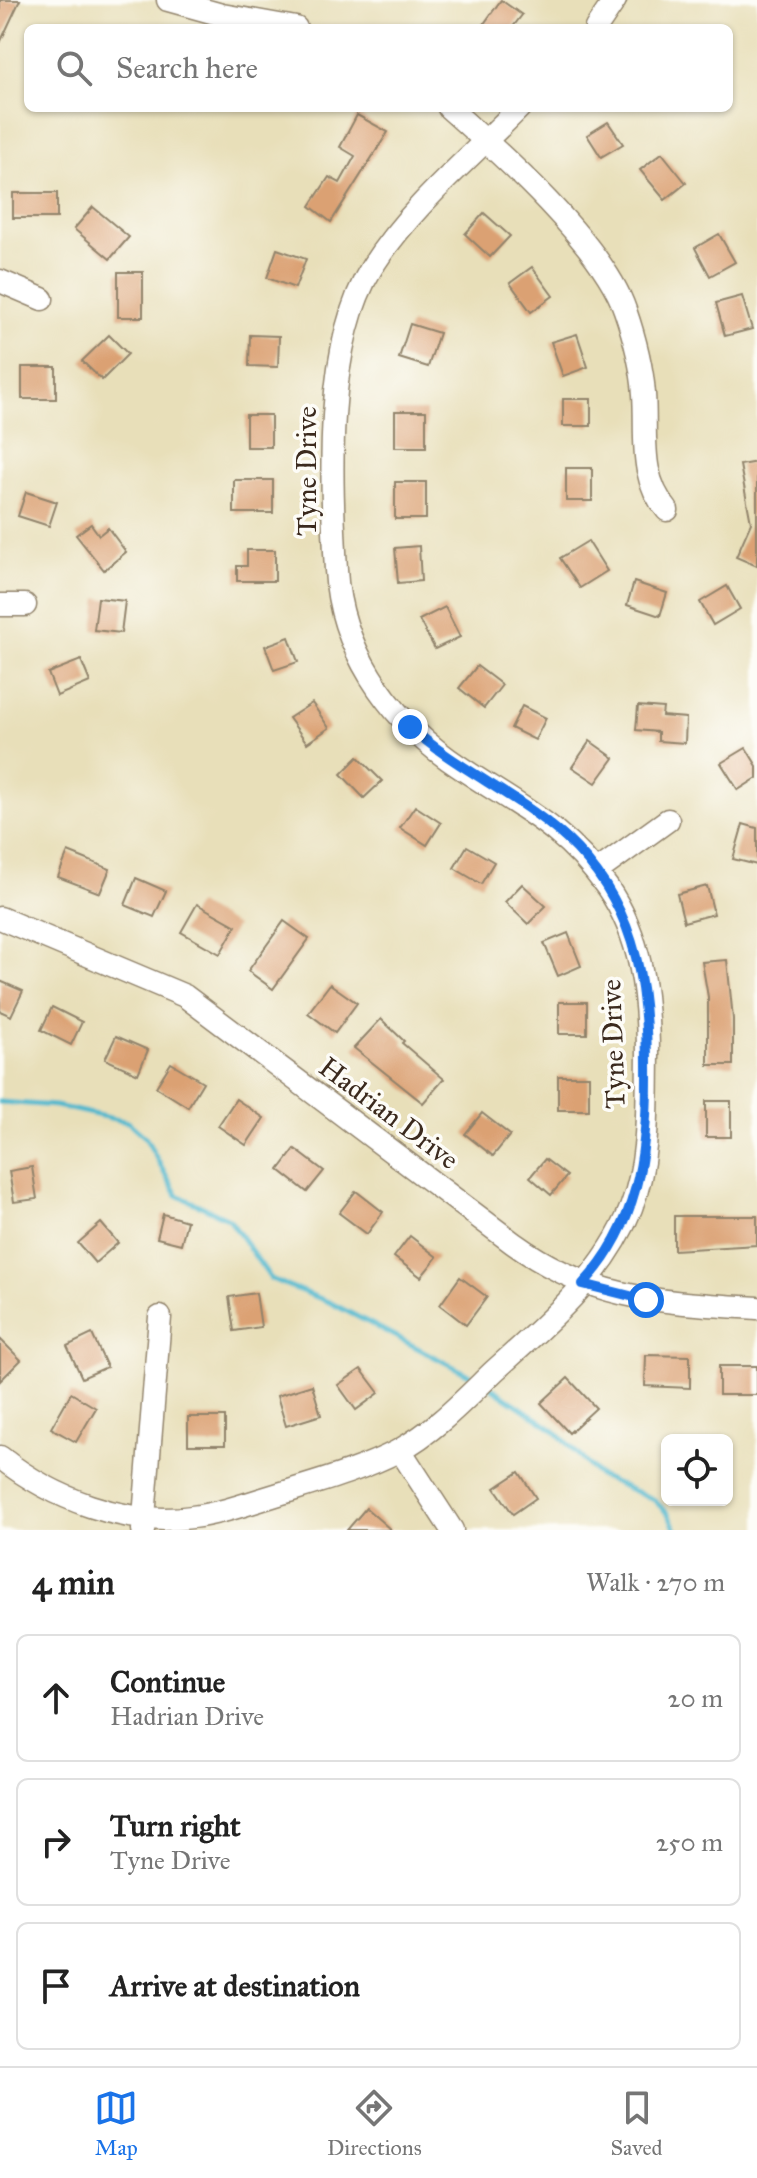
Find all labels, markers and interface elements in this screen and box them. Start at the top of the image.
search box [24,24,733,112]
icon: search [52,46,96,90]
text: Search here [116,50,258,86]
street label: Tyne Drive [289,406,324,536]
route end [392,709,428,745]
street label: Tyne Drive [593,978,633,1110]
street label: Hadrian Drive [312,1049,466,1177]
route start [628,1282,664,1318]
map controls [661,1434,733,1506]
button: locate [661,1434,733,1506]
text: 4 min [32,1562,115,1603]
text: Walk · 270 m [586,1566,725,1598]
text: Continue [110,1664,225,1700]
icon: ahead [34,1676,78,1720]
text: 20 m [668,1682,723,1714]
text: Hadrian Drive [110,1700,264,1732]
text: Turn right [110,1808,241,1844]
icon: right [34,1820,78,1864]
text: 250 m [656,1826,723,1858]
text: Tyne Drive [110,1844,231,1876]
icon: arrive [34,1964,78,2008]
text: Arrive at destination [110,1968,360,2004]
tab: Map [94,2086,138,2161]
tab: Directions [327,2086,422,2161]
tab: Saved [610,2086,663,2161]

